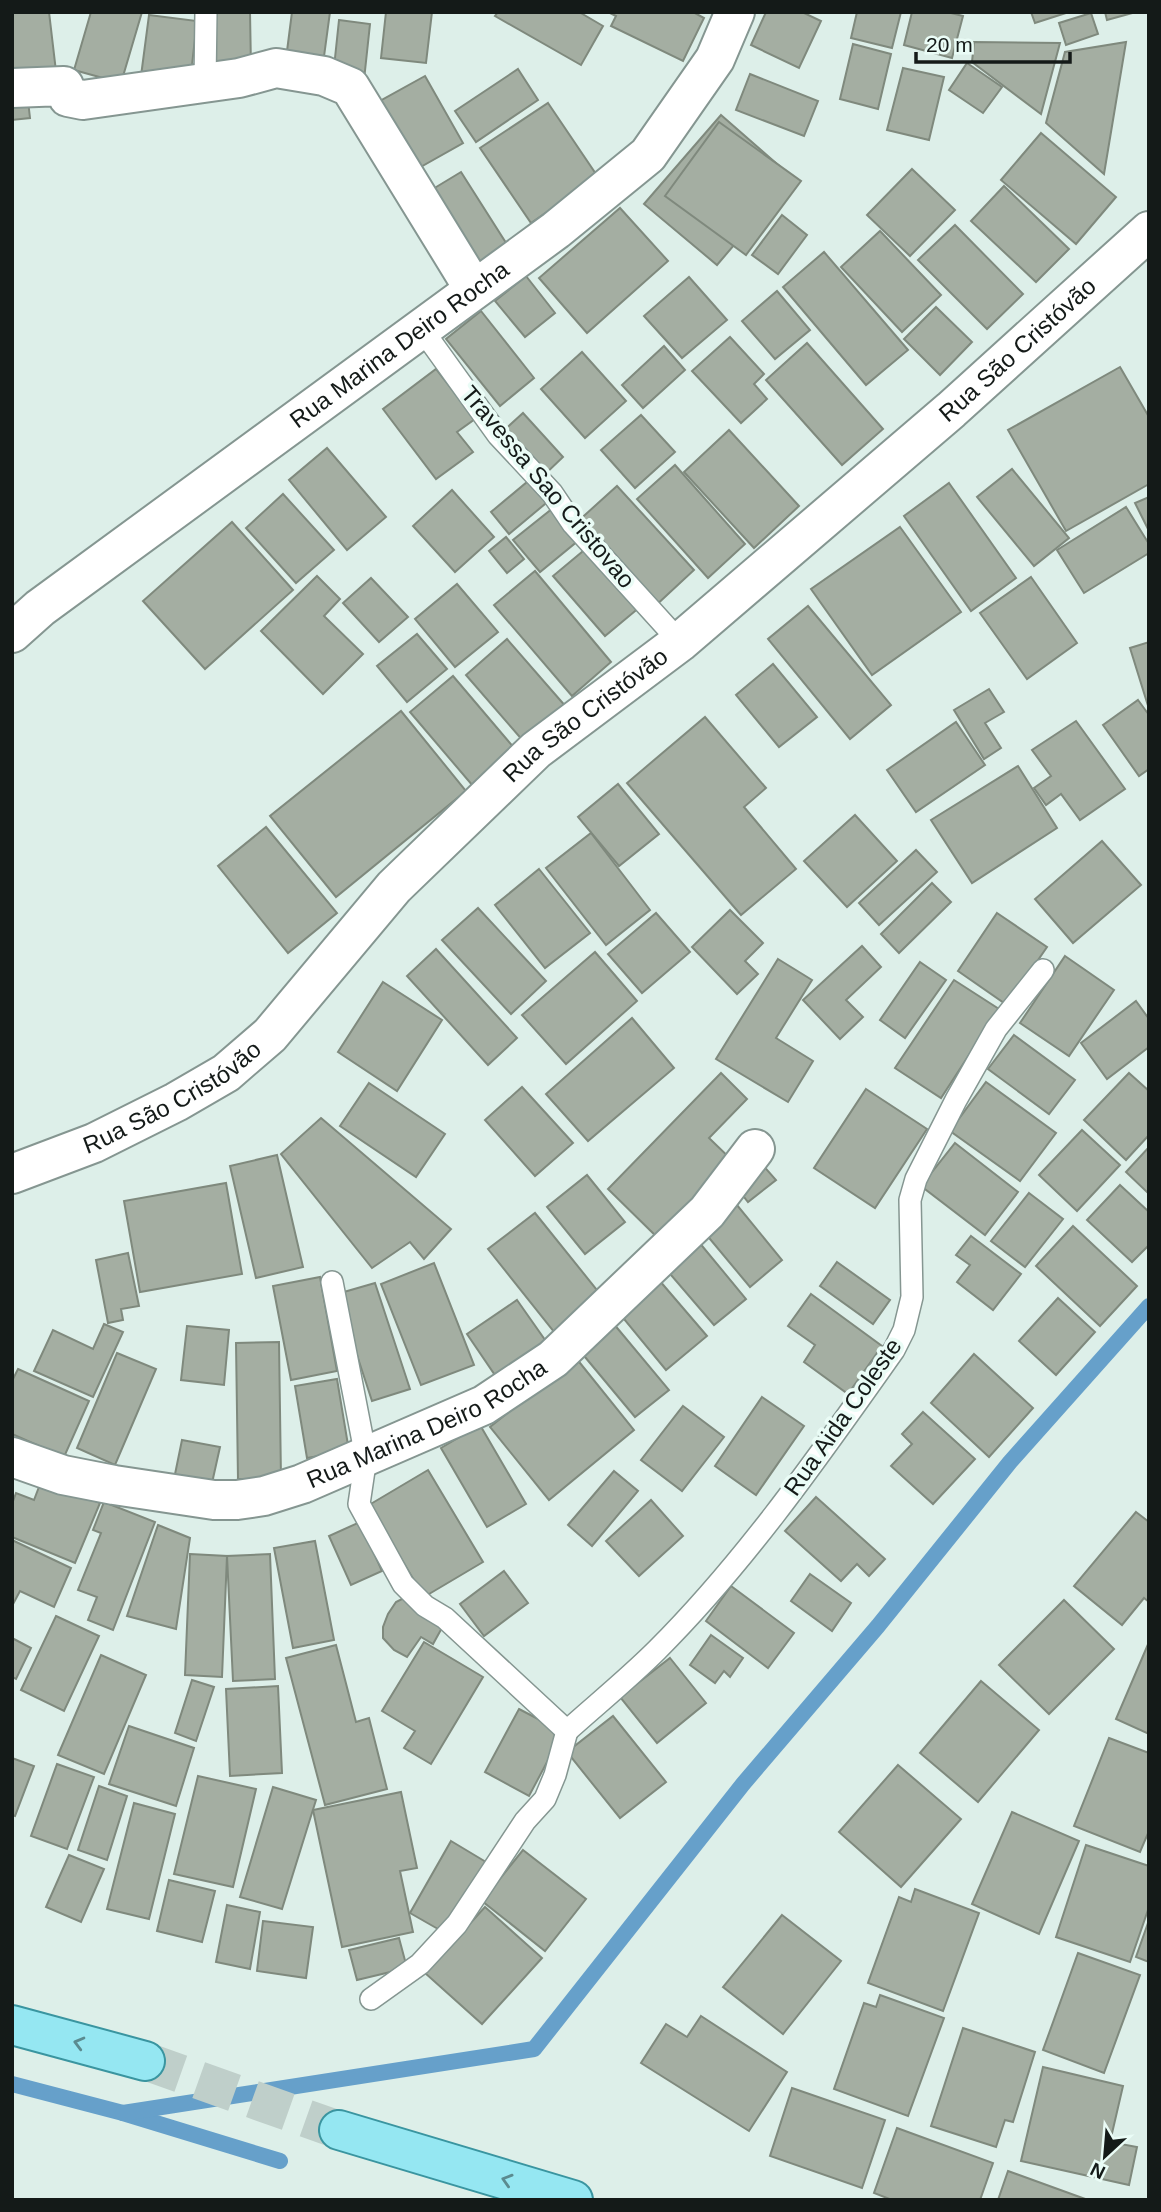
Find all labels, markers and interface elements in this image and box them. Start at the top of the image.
scale bar [916,21,1070,65]
text: 20 m [926,33,973,56]
street label: Rua Marina Deiro Rocha [284,255,514,433]
street label: Rua São Cristóvão [933,272,1101,427]
street label: Travessa Sao Cristovao [456,380,641,593]
street label: Rua São Cristóvão [497,642,673,787]
street label: Rua São Cristóvão [79,1035,266,1159]
street label: Rua Aida Coleste [778,1333,907,1500]
street label: Rua Marina Deiro Rocha [302,1353,552,1493]
one-way arrow [74,2037,86,2051]
north arrow [1070,2121,1140,2191]
text: N [1087,2158,1109,2183]
one-way arrow [501,2174,513,2189]

